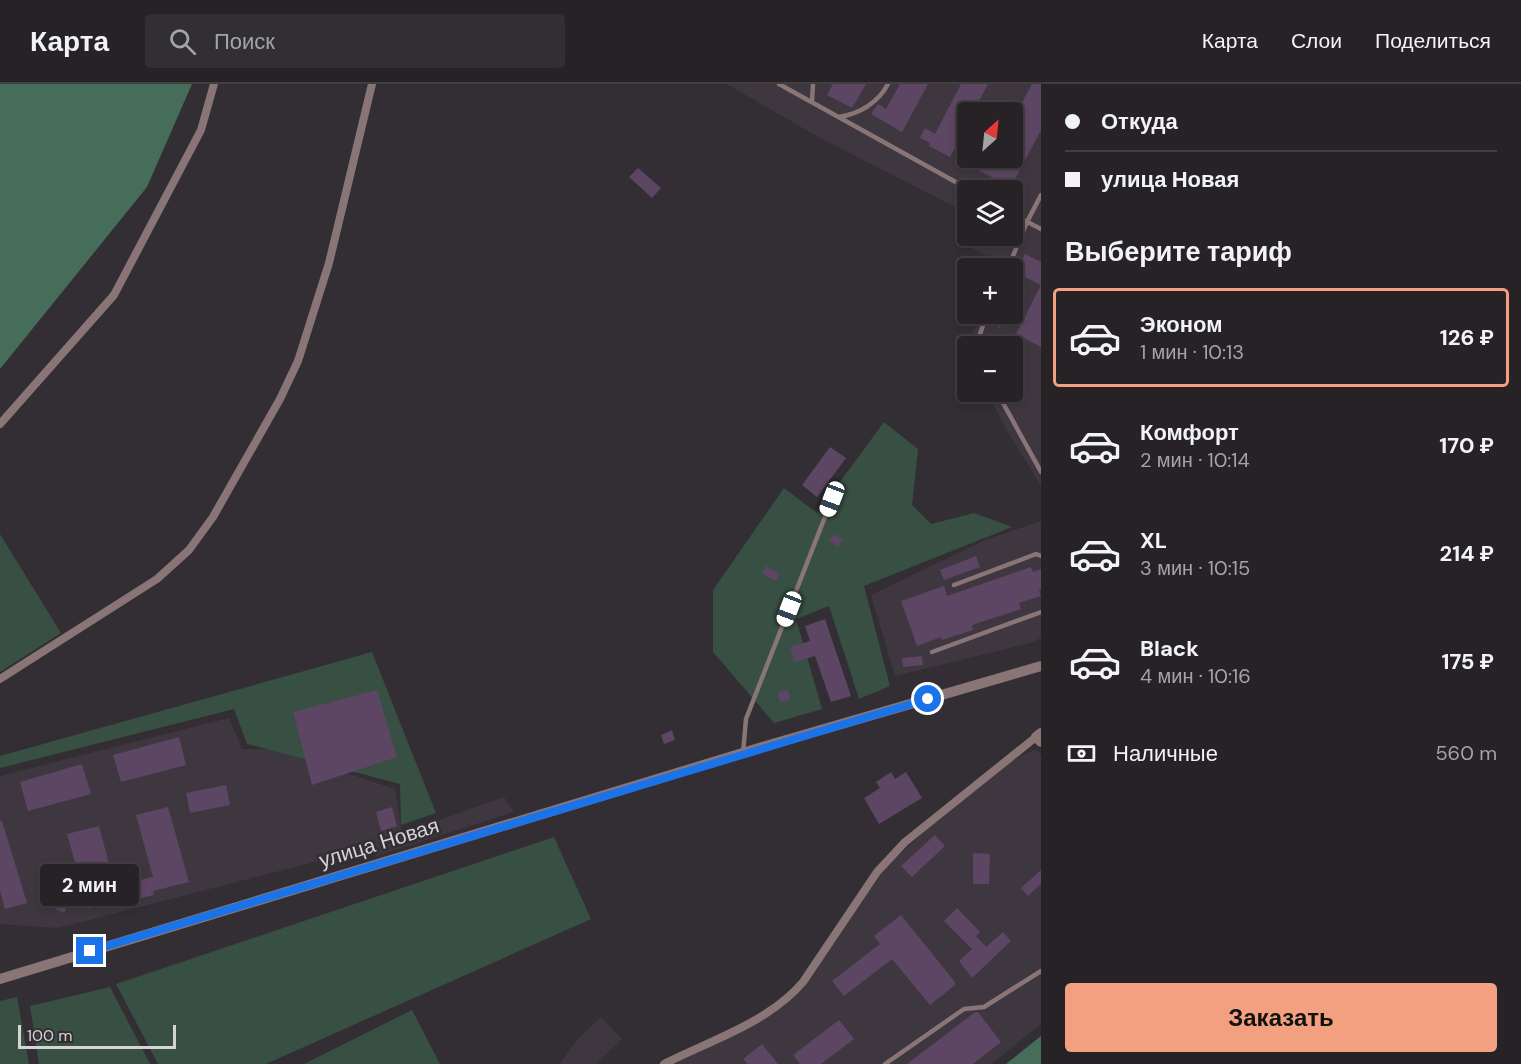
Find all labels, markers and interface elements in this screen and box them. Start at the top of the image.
search box [145,14,565,68]
text: Карта [30,23,109,60]
icon: search [166,25,199,58]
text: Поиск [214,27,275,56]
text: Карта [1202,27,1258,55]
text: Слои [1291,27,1342,55]
text: Поделиться [1375,27,1491,55]
north arrow [957,102,1023,168]
map controls [957,102,1023,402]
text: Откуда [1101,107,1178,136]
text: улица Новая [1101,165,1239,194]
button: layers [957,180,1023,246]
text: Выберите тариф [1065,234,1292,269]
button: + [957,258,1023,324]
text: Эконом [1140,310,1223,339]
icon: car [1068,311,1122,365]
text: 126 ₽ [1440,323,1494,352]
button: − [957,336,1023,402]
text: 1 мин · 10:13 [1140,339,1244,365]
text: Комфорт [1140,418,1239,447]
icon: car [1068,419,1122,473]
text: 170 ₽ [1439,431,1494,460]
text: 2 мин · 10:14 [1140,447,1250,473]
car [817,479,847,519]
text: XL [1140,526,1167,555]
icon: car [1068,527,1122,581]
text: 214 ₽ [1439,539,1494,568]
text: 3 мин · 10:15 [1140,555,1250,581]
car [774,589,804,629]
text: Black [1140,634,1199,663]
icon: car [1068,635,1122,689]
text: 175 ₽ [1441,647,1494,676]
text: 4 мин · 10:16 [1140,663,1251,689]
route start [914,685,941,712]
icon: cash [1065,737,1098,770]
text: Наличные [1113,739,1218,768]
text: 560 m [1435,740,1497,766]
street label: улица Новая [316,811,442,875]
callout: 2 мин [40,864,140,906]
text: 2 мин [62,872,117,898]
route end [76,937,103,964]
button: Заказать [1065,983,1497,1052]
scale bar [18,1022,176,1050]
text: 100 m [27,1025,72,1046]

